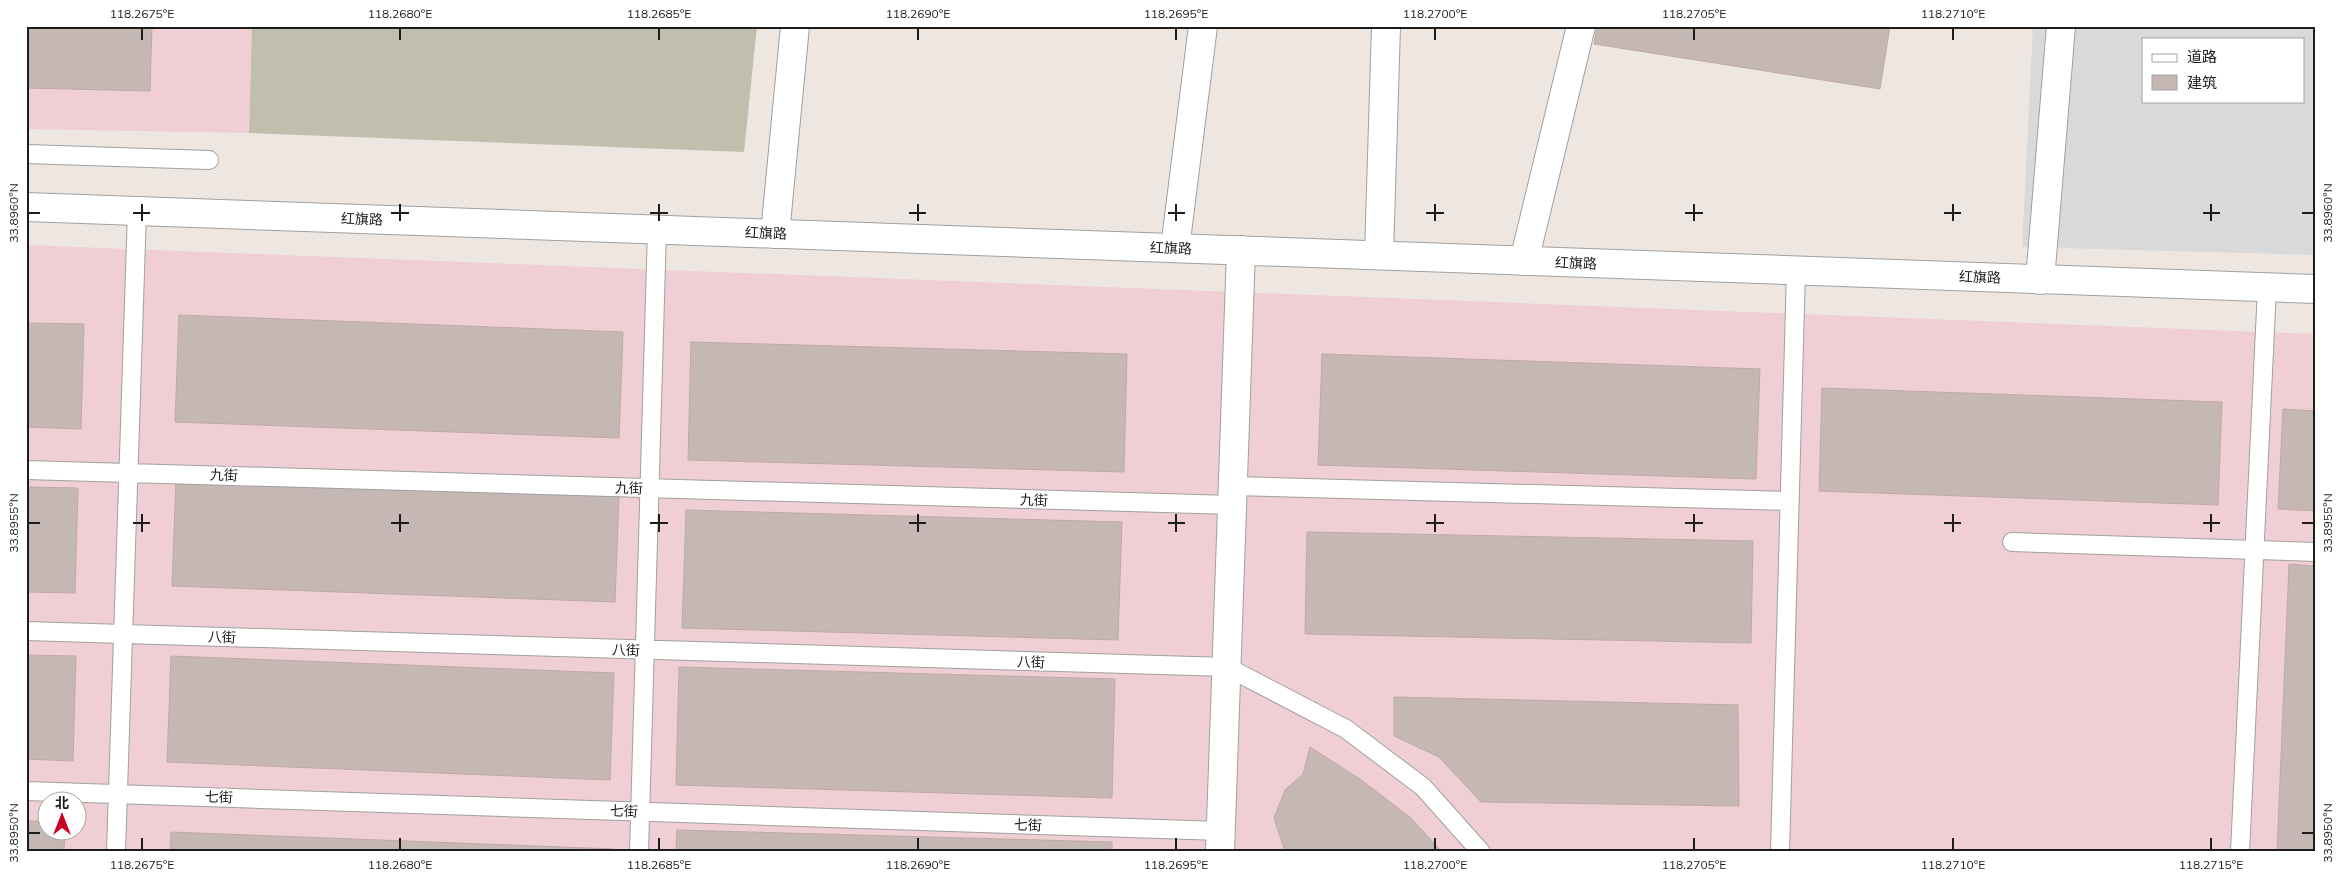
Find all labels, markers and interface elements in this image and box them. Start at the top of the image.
text: 118.2675°E [110,6,174,21]
text: 118.2680°E [368,6,432,21]
text: 118.2685°E [627,6,691,21]
text: 118.2690°E [886,6,950,21]
text: 118.2695°E [1144,6,1208,21]
text: 118.2700°E [1403,6,1467,21]
text: 118.2705°E [1662,6,1726,21]
text: 118.2710°E [1921,6,1985,21]
legend [2142,38,2304,102]
text: 道路 [2187,47,2217,66]
text: 建筑 [2187,73,2217,92]
text: 33.8960°N [6,183,21,243]
text: 33.8960°N [2320,183,2335,243]
street label: 红旗路 [341,209,383,229]
street label: 红旗路 [745,223,787,243]
street label: 红旗路 [1150,238,1192,258]
street label: 红旗路 [1555,253,1597,273]
street label: 红旗路 [1959,267,2001,287]
street label: 九街 [210,466,238,484]
street label: 九街 [615,479,643,497]
street label: 九街 [1020,491,1048,509]
text: 33.8955°N [6,493,21,553]
text: 33.8955°N [2320,493,2335,553]
street label: 八街 [208,628,236,646]
street label: 八街 [612,641,640,659]
street label: 八街 [1017,653,1045,671]
street label: 七街 [205,788,233,806]
north arrow [38,790,88,840]
text: 北 [55,794,69,812]
street label: 七街 [610,802,638,820]
text: 33.8950°N [6,803,21,863]
text: 33.8950°N [2320,803,2335,863]
street label: 七街 [1014,816,1042,834]
text: 118.2675°E [110,857,174,872]
text: 118.2680°E [368,857,432,872]
text: 118.2685°E [627,857,691,872]
text: 118.2690°E [886,857,950,872]
text: 118.2695°E [1144,857,1208,872]
text: 118.2700°E [1403,857,1467,872]
text: 118.2705°E [1662,857,1726,872]
text: 118.2710°E [1921,857,1985,872]
text: 118.2715°E [2179,857,2243,872]

